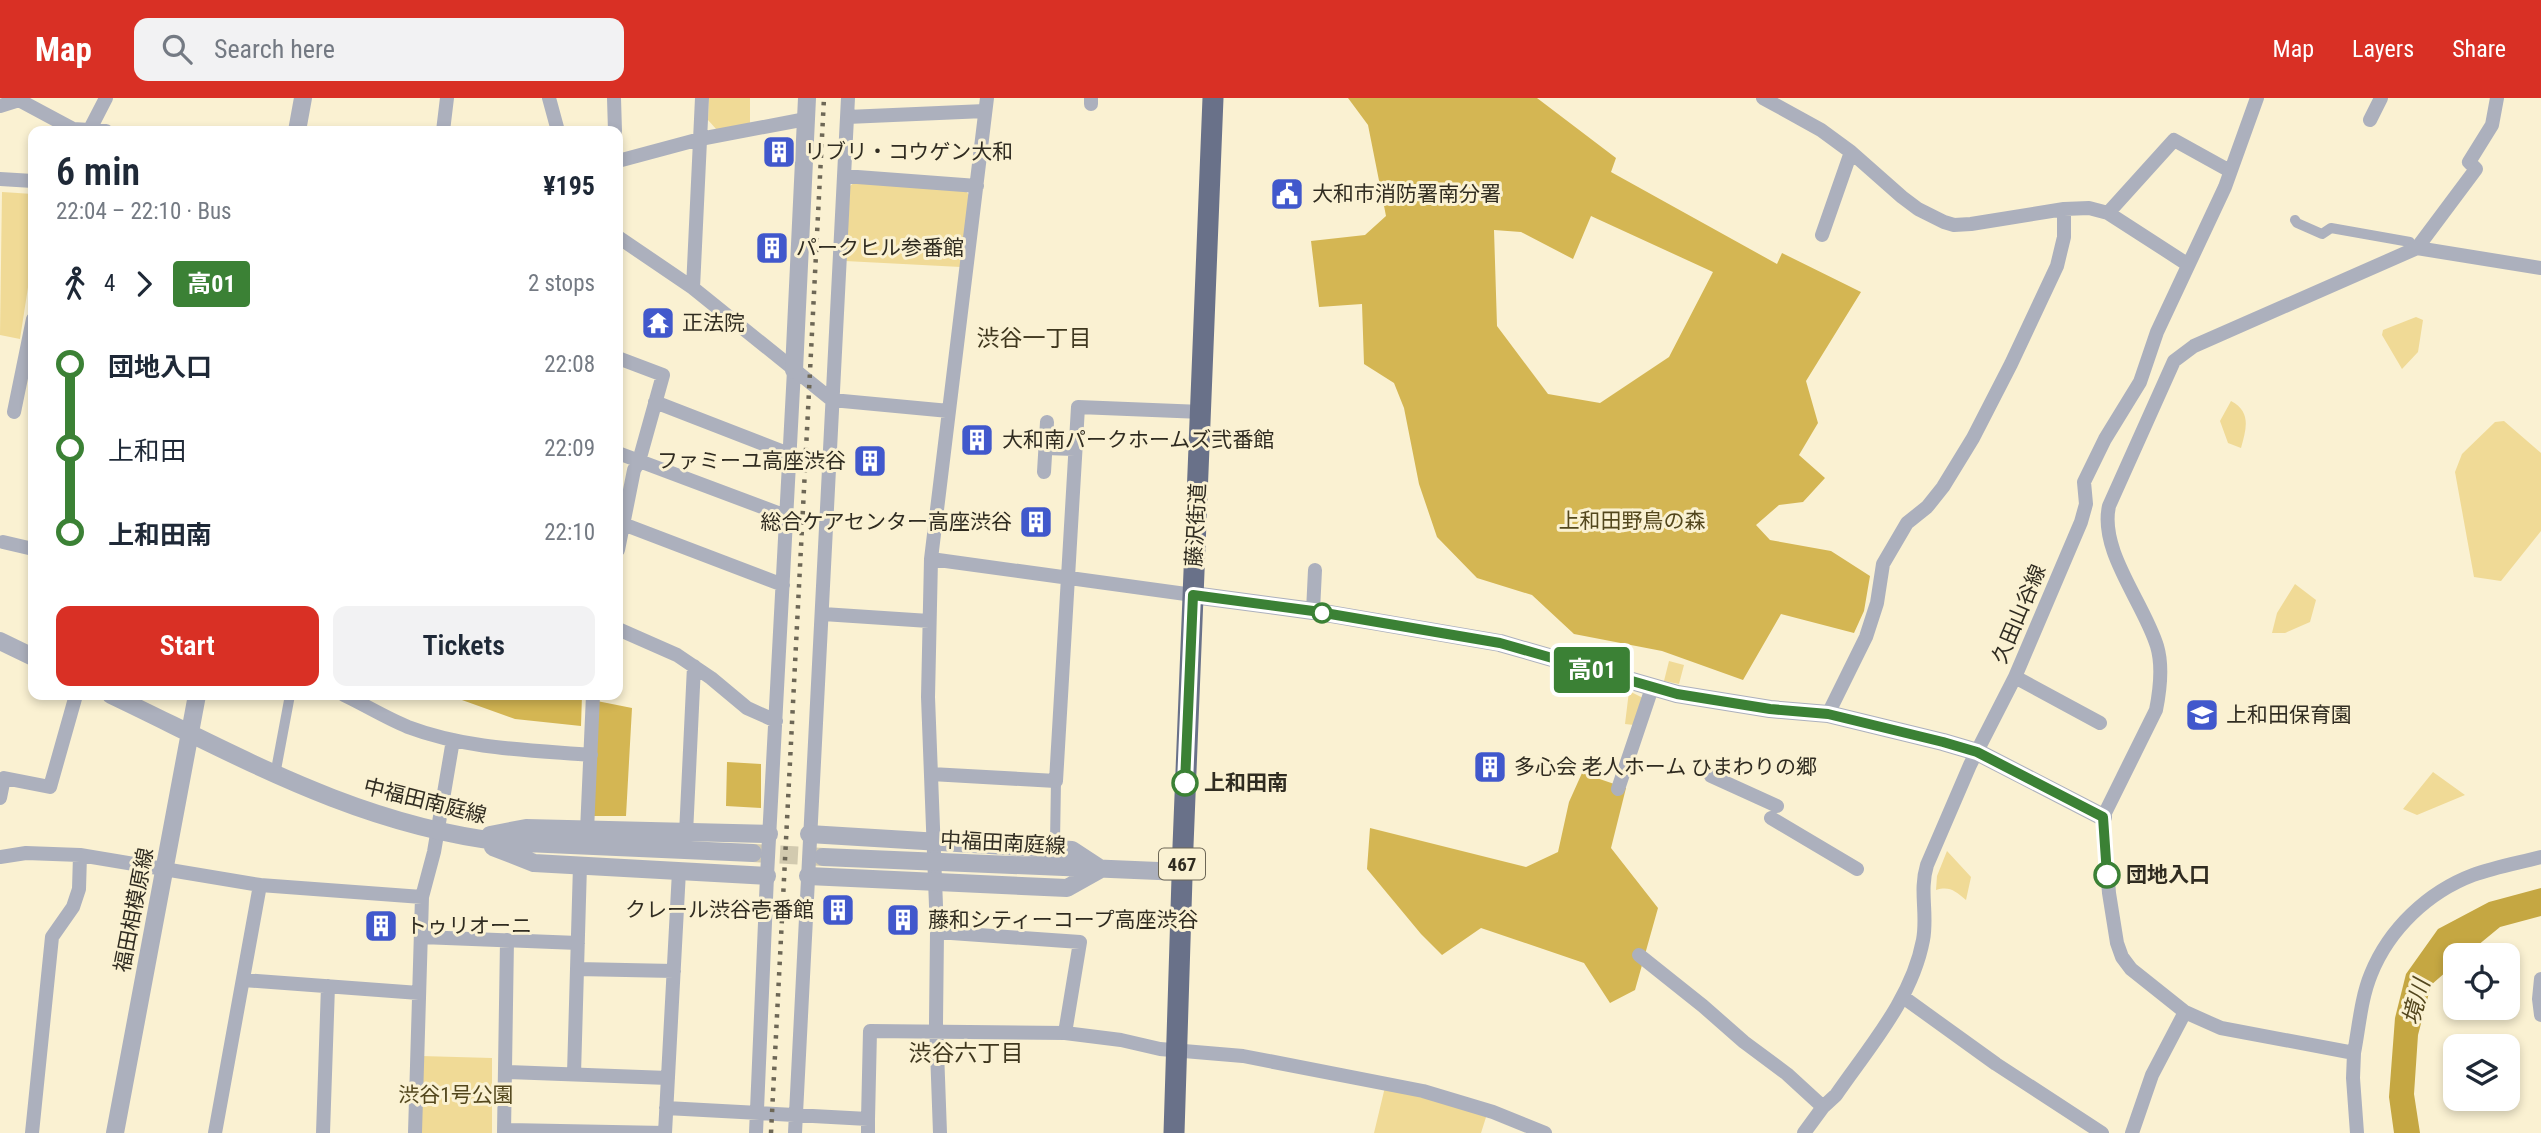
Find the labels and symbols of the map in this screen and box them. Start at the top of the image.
building icon: リブリ・コウゲン大和 [760,133,798,171]
place label: リブリ・コウゲン大和 [804,140,1013,164]
public building icon: 大和市消防署南分署 [1268,175,1306,213]
place label: 大和市消防署南分署 [1312,182,1501,206]
building icon: パークヒル参番館 [753,229,791,267]
place label: パークヒル参番館 [796,236,964,260]
temple icon: 正法院 [639,304,677,342]
place label: 正法院 [682,311,745,335]
district label: 渋谷一丁目 [977,325,1092,352]
building icon: 大和南パークホームズ弐番館 [958,421,996,459]
place label: 大和南パークホームズ弐番館 [1002,428,1274,452]
building icon: ファミーユ高座渋谷 [851,442,889,480]
place label: ファミーユ高座渋谷 [657,449,846,473]
street label: 藤沢街道 [1182,482,1210,568]
building icon: 総合ケアセンター高座渋谷 [1017,503,1055,541]
park label: 上和田野鳥の森 [1559,509,1706,533]
place label: 総合ケアセンター高座渋谷 [760,510,1012,534]
street label: 久田山谷線 [1987,561,2051,667]
unlabelled marker [1312,603,1332,623]
line badge: 高01 [1552,647,1632,693]
school or university icon: 上和田保育園 [2183,696,2221,734]
place label: 上和田保育園 [2226,703,2352,727]
building icon: 多心会 老人ホーム ひまわりの郷 [1471,748,1509,786]
place label: 多心会 老人ホーム ひまわりの郷 [1514,755,1817,779]
marker: 上和田南 [1172,770,1198,796]
place label: 上和田南 [1204,771,1288,795]
street label: 中福田南庭線 [361,774,489,828]
street label: 中福田南庭線 [939,828,1067,858]
street label: 福田相模原線 [110,846,158,974]
road number: 467 [1159,848,1205,880]
marker: 団地入口 [2094,862,2120,888]
place label: 団地入口 [2126,863,2210,887]
building icon: クレール渋谷壱番館 [819,891,857,929]
place label: クレール渋谷壱番館 [625,898,814,922]
building icon: 藤和シティーコープ高座渋谷 [884,901,922,939]
building icon: トゥリオーニ [362,907,400,945]
place label: 藤和シティーコープ高座渋谷 [928,908,1198,932]
place label: トゥリオーニ [406,914,532,938]
water label: 境川 [2397,974,2436,1028]
district label: 渋谷六丁目 [909,1040,1024,1067]
park label: 渋谷1号公園 [398,1083,514,1107]

